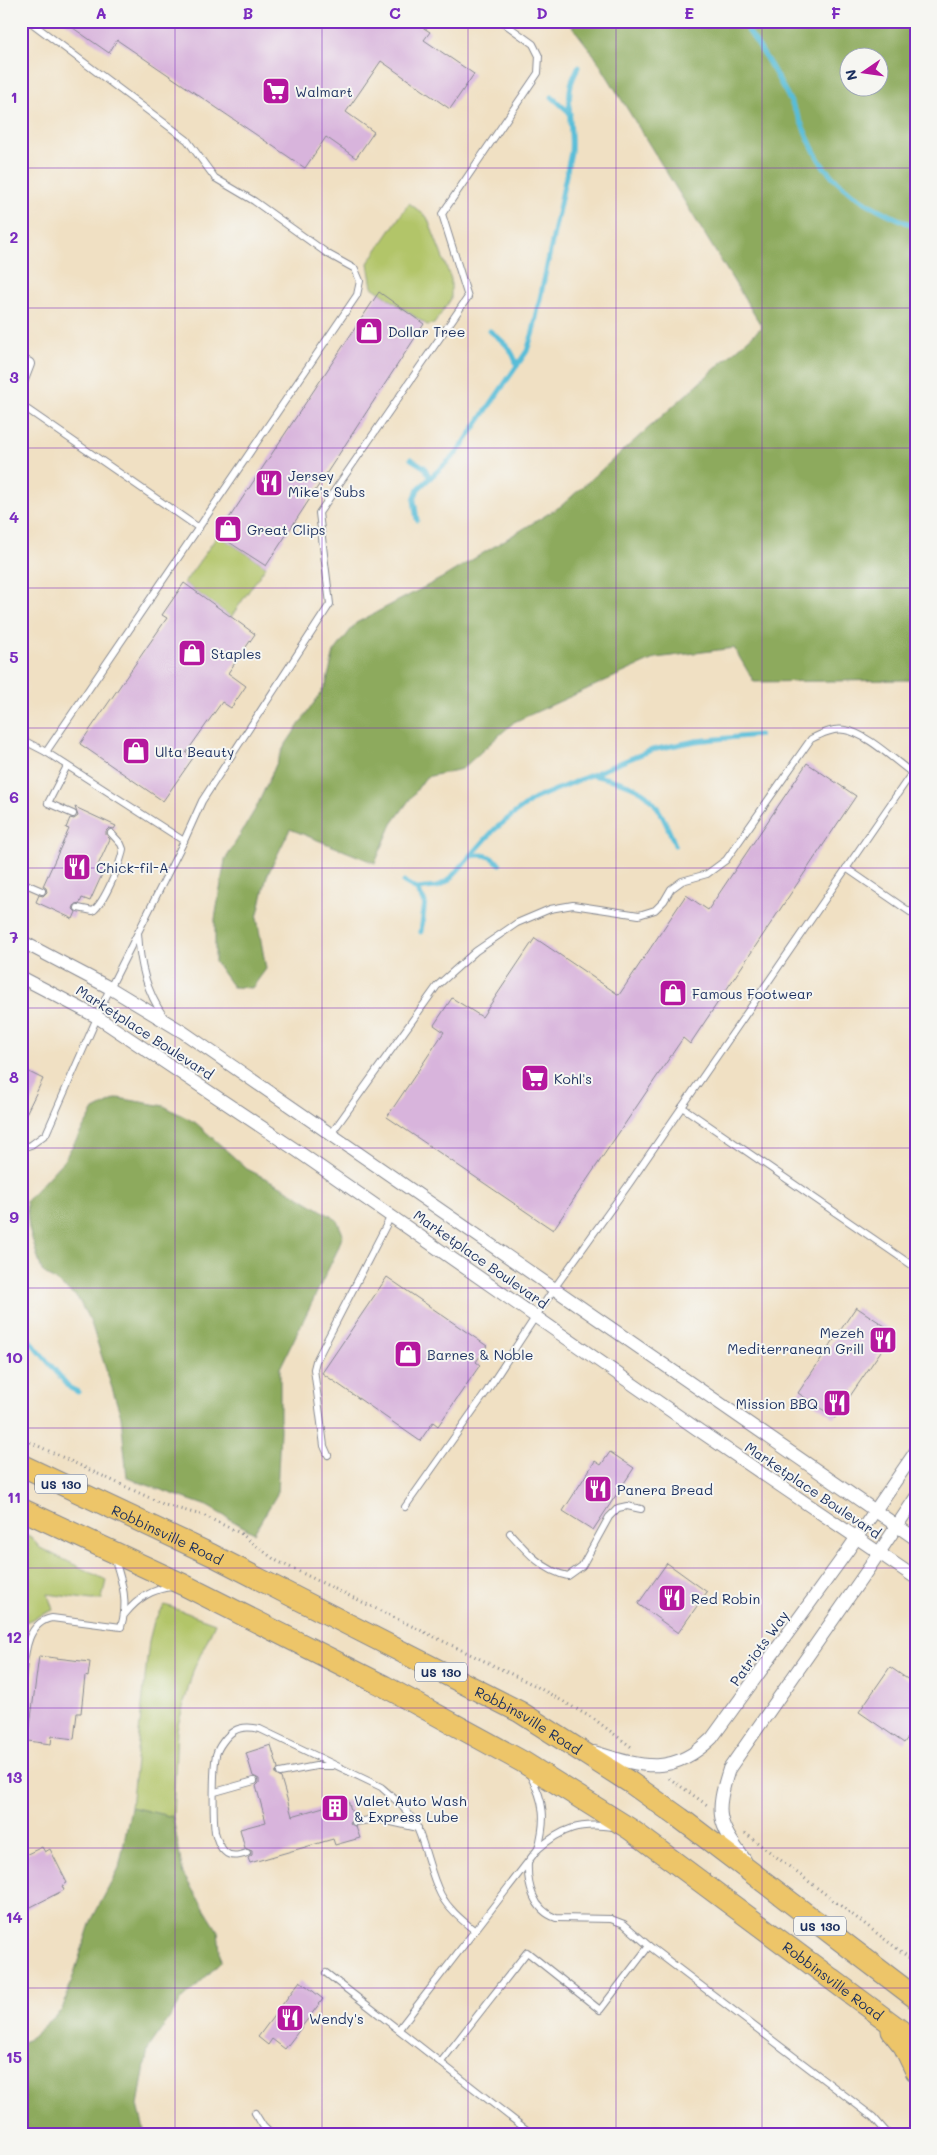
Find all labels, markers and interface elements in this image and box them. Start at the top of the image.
text: A [95,2,107,23]
text: B [243,2,253,23]
text: C [389,2,401,23]
text: D [536,2,548,23]
text: E [684,2,694,23]
text: F [831,2,841,23]
north arrow [840,48,890,98]
text: N [840,68,861,82]
supermarket icon: Walmart [261,76,291,106]
place label: Walmart [295,82,353,101]
text: 1 [10,86,18,107]
text: 2 [10,226,19,247]
shop icon: Dollar Tree [354,316,384,346]
place label: Dollar Tree [388,322,465,341]
text: 3 [9,366,19,387]
place label: Jersey Mike's Subs [288,466,365,501]
restaurant icon: Jersey Mike's Subs [254,468,284,498]
text: 4 [9,506,19,527]
shop icon: Great Clips [213,514,243,544]
place label: Great Clips [247,520,326,539]
shop icon: Staples [177,638,207,668]
place label: Staples [211,644,261,663]
text: 5 [9,646,19,667]
shop icon: Ulta Beauty [121,736,151,766]
place label: Ulta Beauty [155,742,234,761]
text: 6 [9,786,19,807]
restaurant icon: Chick-fil-A [62,852,92,882]
place label: Chick-fil-A [96,858,169,877]
text: 7 [10,926,19,947]
shop icon: Famous Footwear [658,978,688,1008]
street label: Marketplace Boulevard [73,980,217,1084]
place label: Famous Footwear [692,984,813,1003]
supermarket icon: Kohl's [520,1063,550,1093]
text: 8 [9,1066,19,1087]
place label: Kohl's [554,1069,592,1088]
street label: Marketplace Boulevard [410,1205,552,1313]
text: 9 [9,1206,19,1227]
place label: Mezeh Mediterranean Grill [727,1323,864,1358]
restaurant icon: Mezeh Mediterranean Grill [868,1325,898,1355]
shop icon: Barnes & Noble [393,1339,423,1369]
place label: Barnes & Noble [427,1345,533,1364]
text: 10 [5,1346,23,1367]
restaurant icon: Mission BBQ [822,1388,852,1418]
place label: Mission BBQ [736,1394,818,1413]
street label: Marketplace Boulevard [741,1437,885,1543]
restaurant icon: Panera Bread [583,1474,613,1504]
road number: US 130 [35,1475,87,1494]
place label: Panera Bread [617,1480,713,1499]
text: 11 [7,1486,21,1507]
street label: Robbinsville Road [109,1500,226,1569]
restaurant icon: Red Robin [657,1583,687,1613]
place label: Red Robin [691,1589,760,1608]
street label: Patriots Way [725,1606,793,1690]
text: 12 [6,1626,22,1647]
road number: US 130 [415,1662,467,1681]
street label: Robbinsville Road [472,1681,585,1759]
text: 13 [6,1766,23,1787]
place label: Valet Auto Wash & Express Lube [354,1791,467,1826]
building icon: Valet Auto Wash & Express Lube [320,1793,350,1823]
text: 14 [5,1906,23,1927]
road number: US 130 [794,1916,846,1935]
street label: Robbinsville Road [779,1937,887,2024]
restaurant icon: Wendy's [275,2003,305,2033]
place label: Wendy's [309,2009,364,2028]
text: 15 [6,2046,22,2067]

